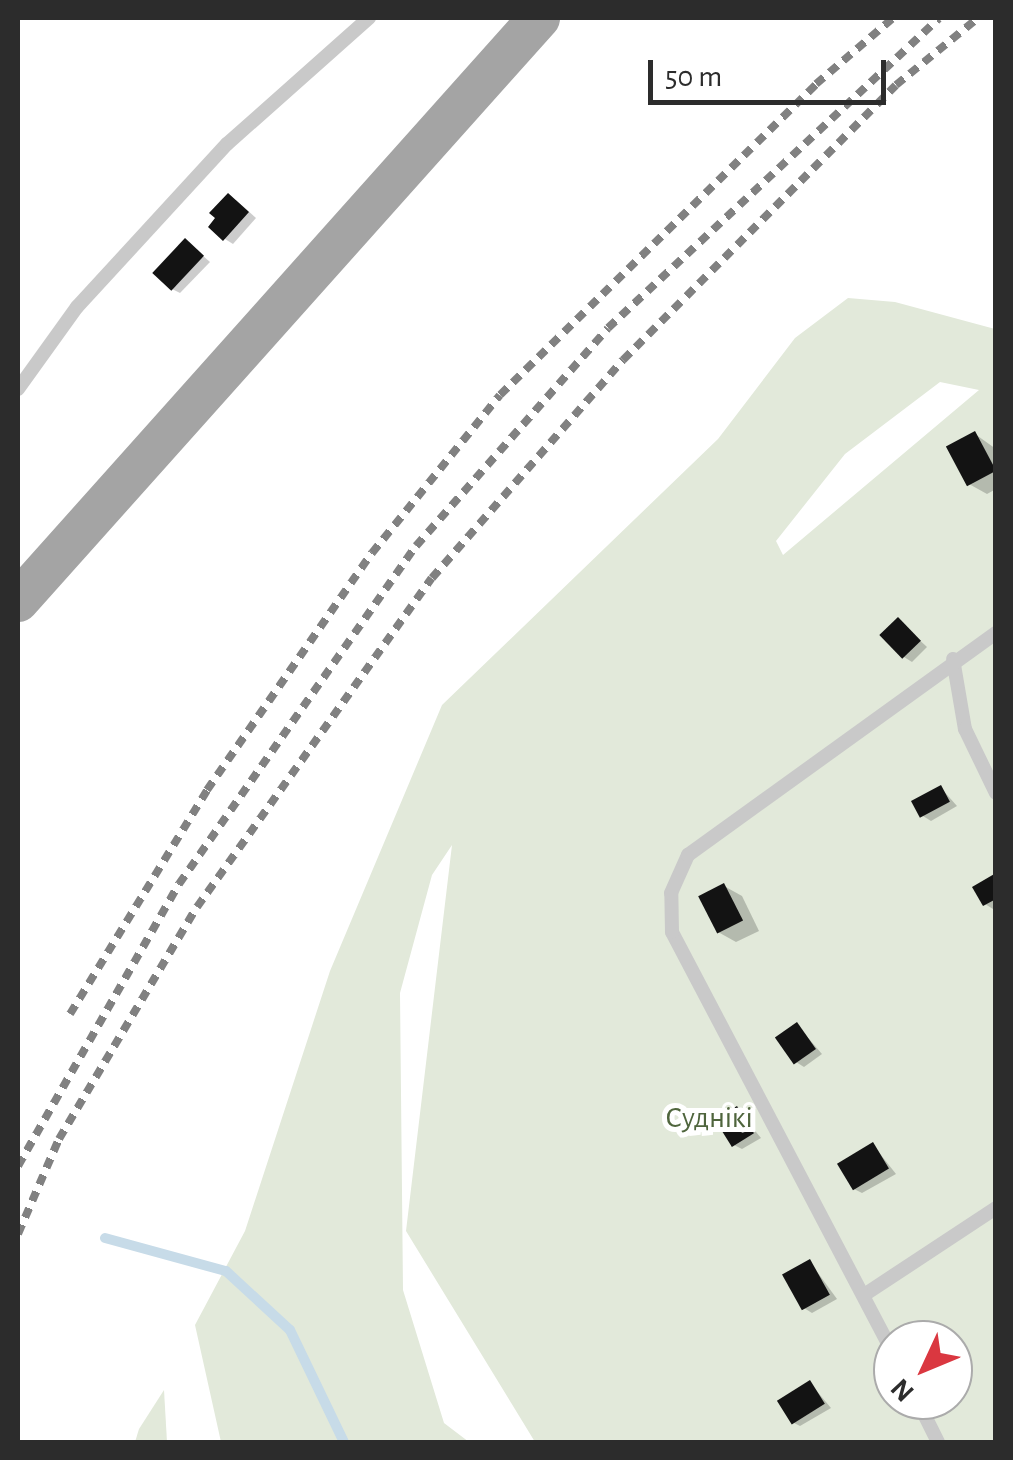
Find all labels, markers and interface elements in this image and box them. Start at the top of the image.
scale bar [653,40,890,102]
text: 50 m [665,62,722,92]
park label: Суднікі [665,1100,753,1136]
north arrow [873,1320,973,1420]
text: N [886,1373,920,1406]

